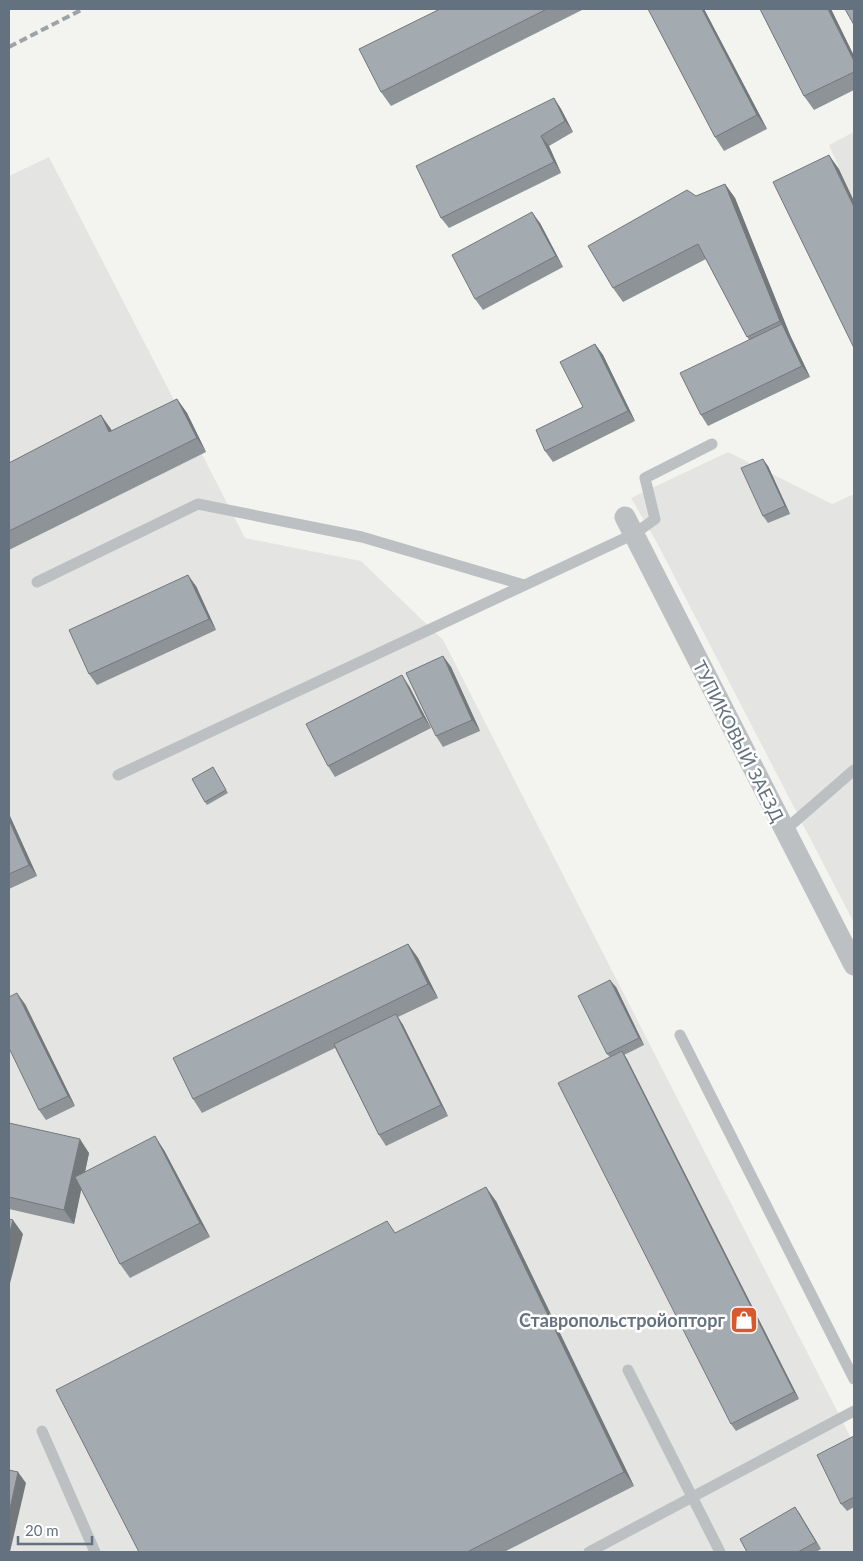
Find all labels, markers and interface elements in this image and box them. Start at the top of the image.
street label: ТУПИКОВЫЙ ЗАЕЗД [689,657,789,825]
shop icon: Ставропольстройопторг [729,1305,759,1335]
place label: Ставропольстройопторг [519,1309,725,1331]
scale bar [18,1514,91,1546]
text: 20 m [25,1521,59,1539]

